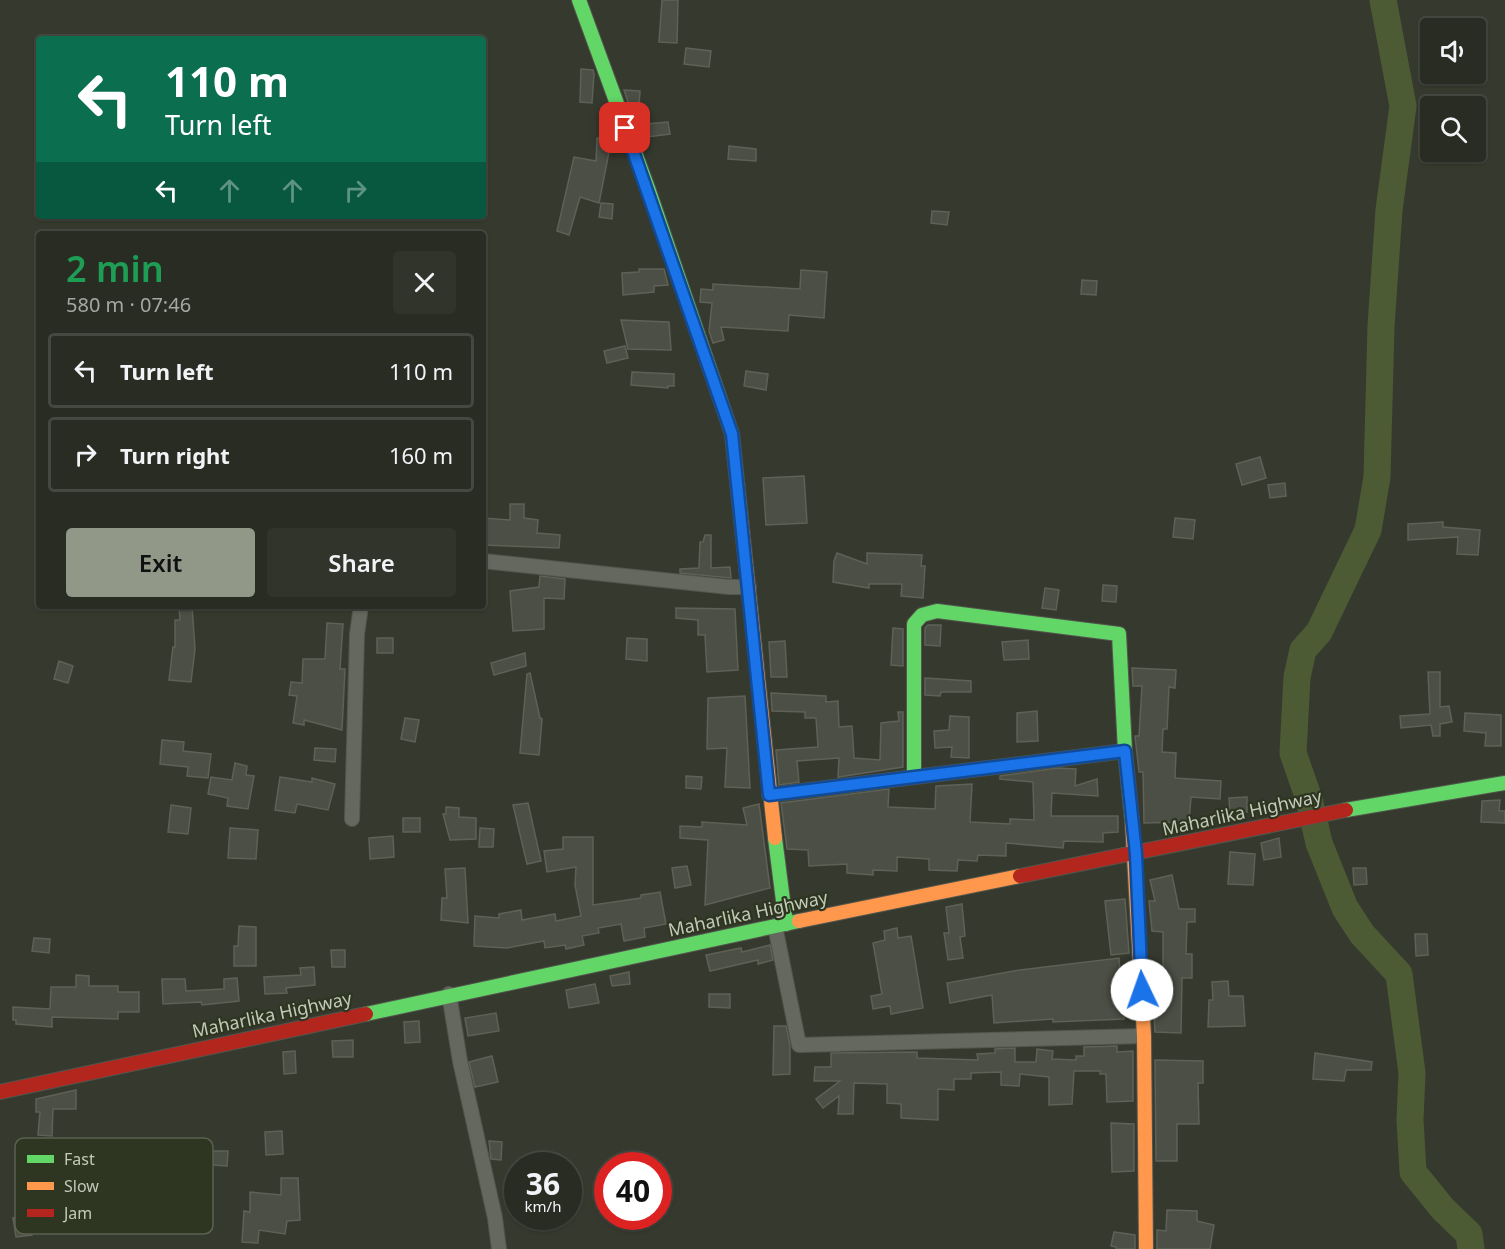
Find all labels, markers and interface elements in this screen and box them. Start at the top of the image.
map controls [1420,18,1486,162]
button: sound [1420,18,1486,84]
text: 110 m [165,52,289,109]
icon: left [66,60,144,138]
button: search [1420,96,1486,162]
pin [599,102,650,153]
text: Turn left [165,106,271,143]
icon: arrive [608,111,641,144]
icon: left [150,174,183,207]
icon: ahead [213,174,246,207]
icon: ahead [276,174,309,207]
icon: right [339,174,372,207]
text: 2 min [66,244,164,293]
button: close [393,251,456,314]
text: 580 m · 07:46 [66,291,191,318]
icon: left [69,354,102,387]
text: Turn left [120,356,214,386]
text: 110 m [389,356,453,386]
icon: right [69,438,102,471]
text: Turn right [120,440,230,470]
text: 160 m [389,440,453,470]
button: Exit [66,528,255,597]
button: Share [267,528,456,597]
street label: Maharlika Highway [1160,783,1324,841]
street label: Maharlika Highway [666,884,830,942]
position arrow [1110,958,1174,1022]
street label: Maharlika Highway [190,985,354,1043]
legend [15,1138,213,1234]
text: Fast [64,1148,95,1170]
speed limit sign: 40 [594,1152,672,1230]
text: 36 [526,1163,560,1204]
text: Slow [64,1175,99,1197]
text: km/h [525,1196,561,1216]
text: Jam [62,1202,92,1224]

